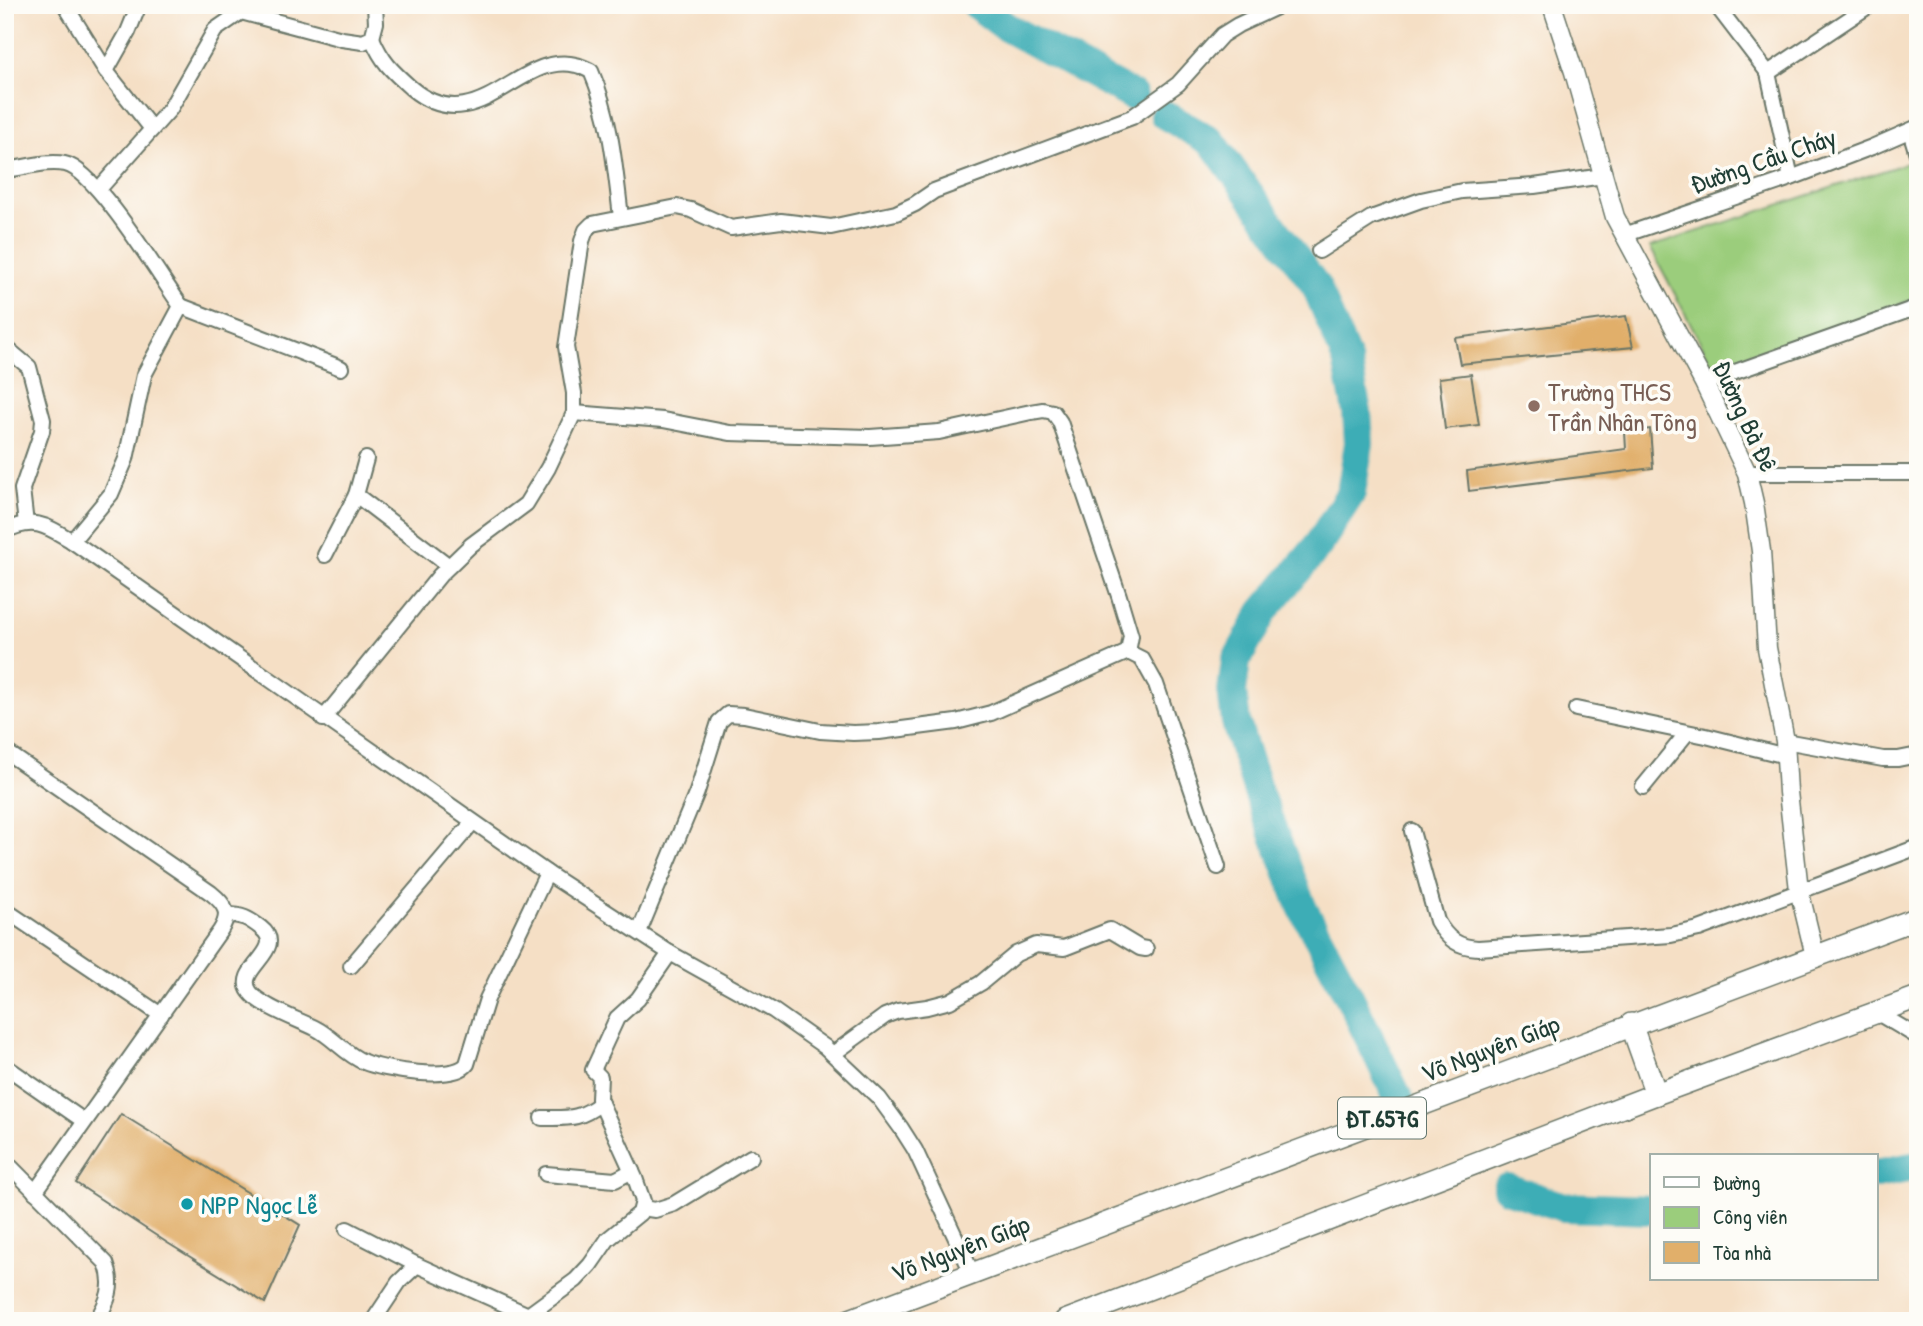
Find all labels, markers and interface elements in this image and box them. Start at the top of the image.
street label: Đường Cầu Cháy [1686,119,1840,201]
street label: Đường Bà Đê [1705,355,1787,477]
place label: Trường THCS Trần Nhân Tông [1548,374,1697,439]
marker: Trường THCS Trần Nhân Tông [1526,398,1542,414]
street label: Võ Nguyên Giáp [1416,1006,1564,1090]
road number: ĐT.657G [1338,1098,1426,1138]
legend [1650,1154,1878,1280]
text: Đường [1713,1168,1760,1197]
place label: NPP Ngọc Lễ [201,1187,318,1222]
marker: NPP Ngọc Lễ [179,1196,195,1212]
text: Công viên [1713,1202,1788,1231]
street label: Võ Nguyên Giáp [886,1206,1034,1290]
text: Tòa nhà [1713,1238,1771,1267]

